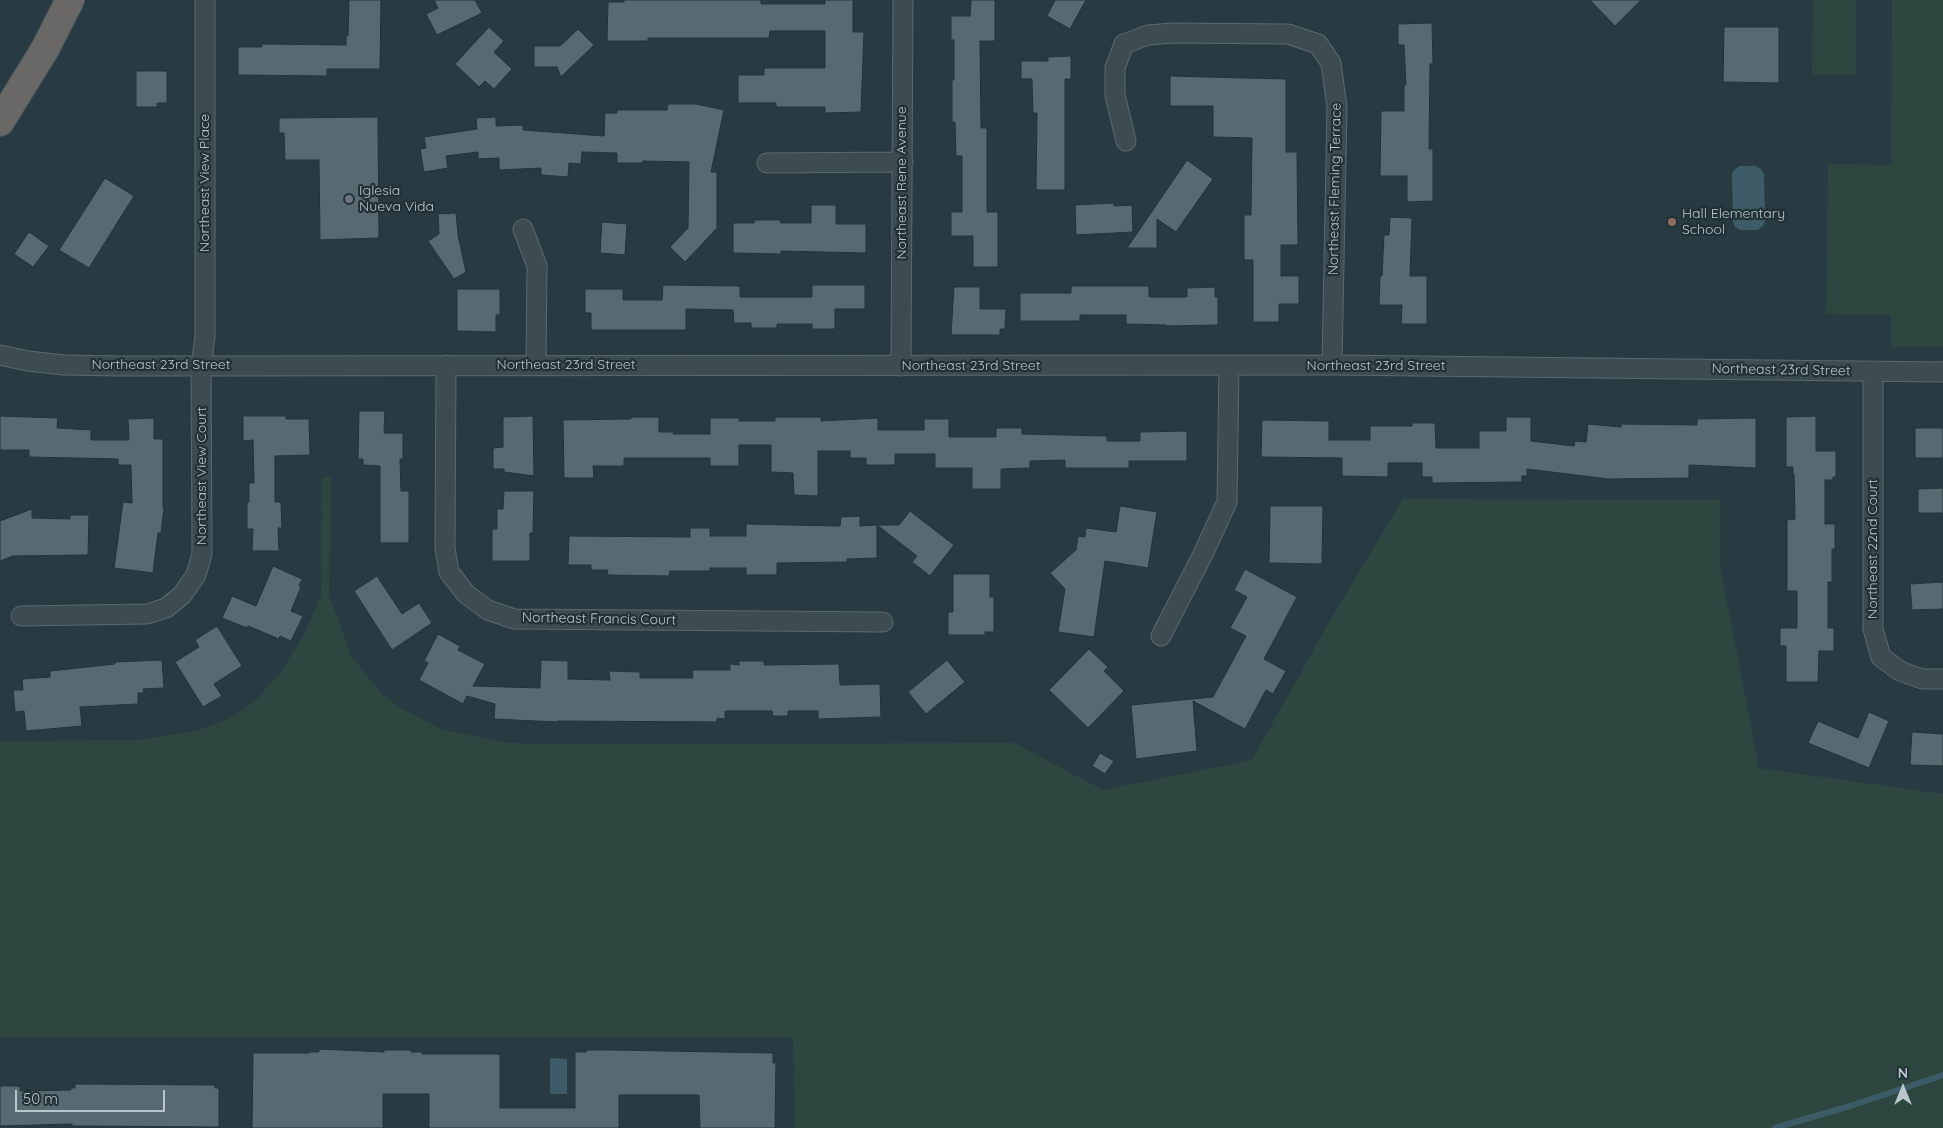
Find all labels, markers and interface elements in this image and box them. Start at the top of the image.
street label: Northeast Fleming Terrace [1325,103,1345,275]
street label: Northeast Rene Avenue [894,106,910,260]
street label: Northeast View Place [197,114,213,252]
place label: Iglesia Nueva Vida [359,183,434,216]
marker: Iglesia Nueva Vida [343,193,355,205]
place label: Hall Elementary School [1682,206,1785,238]
marker: Hall Elementary School [1666,216,1678,228]
street label: Northeast 23rd Street [91,357,231,373]
street label: Northeast 23rd Street [496,357,636,373]
street label: Northeast 23rd Street [901,358,1041,374]
street label: Northeast 23rd Street [1306,358,1446,374]
street label: Northeast 23rd Street [1711,360,1851,380]
street label: Northeast View Court [194,407,210,545]
street label: Northeast 22nd Court [1865,479,1881,619]
street label: Northeast Francis Court [522,609,676,629]
north arrow [1878,1063,1928,1113]
text: N [1898,1064,1908,1082]
scale bar [18,1080,168,1112]
text: 50 m [23,1089,58,1108]

